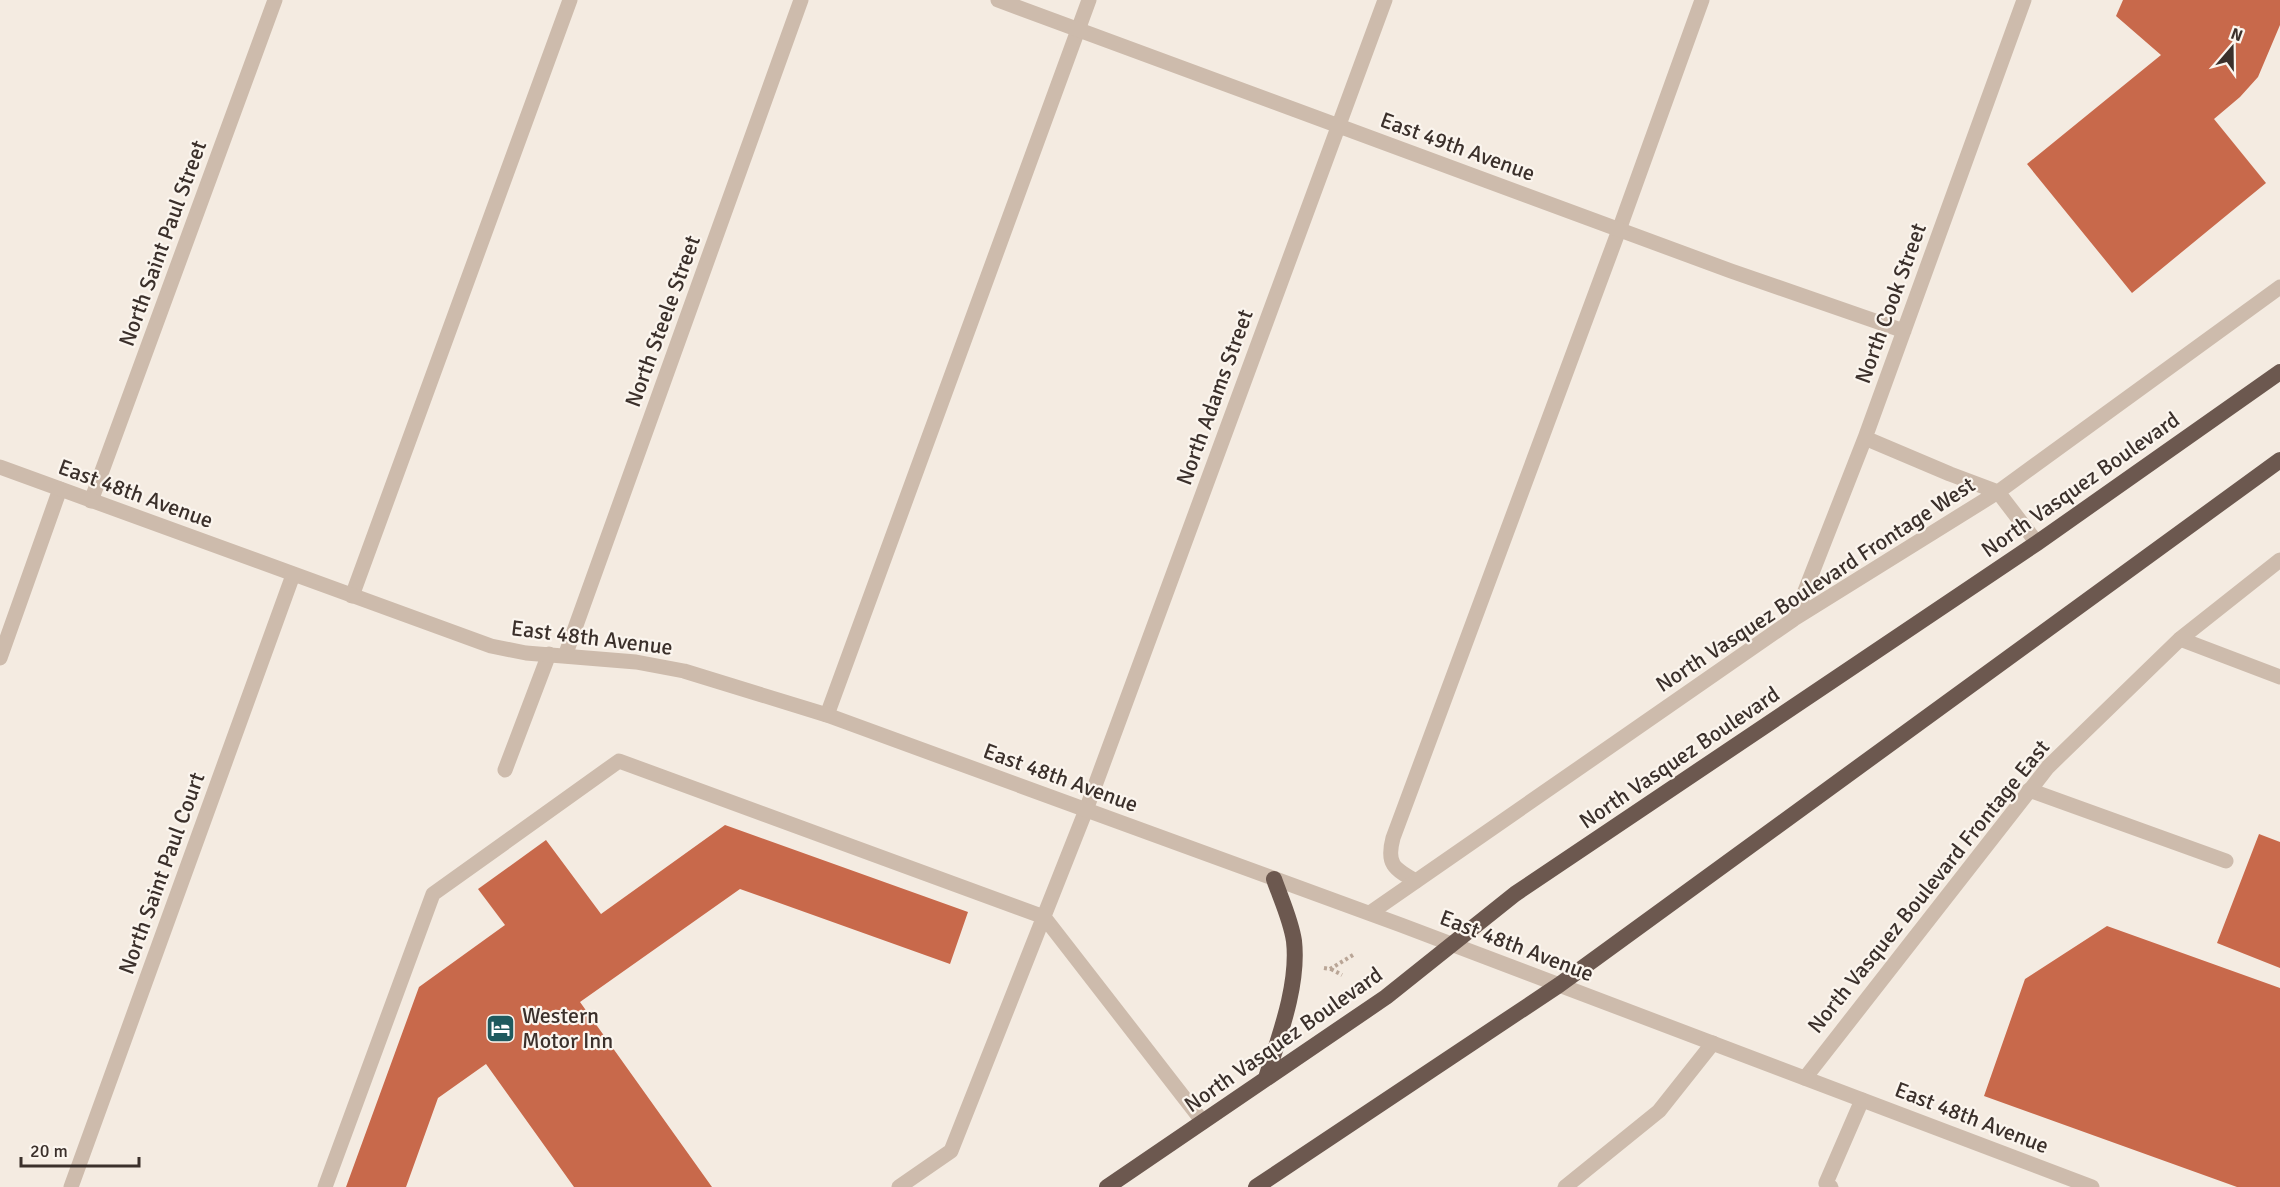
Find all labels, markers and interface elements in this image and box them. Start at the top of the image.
north arrow [2202,18,2262,78]
text: N [2228,24,2245,46]
street label: East 49th Avenue [1377,106,1539,187]
street label: North Saint Paul Street [113,136,212,350]
street label: North Cook Street [1849,219,1932,387]
street label: North Steele Street [619,231,706,411]
street label: North Adams Street [1170,305,1259,489]
street label: North Vasquez Boulevard [1976,406,2185,563]
street label: East 48th Avenue [55,453,217,534]
street label: North Vasquez Boulevard Frontage West [1651,471,1980,698]
street label: East 48th Avenue [510,614,674,661]
street label: North Vasquez Boulevard [1574,680,1785,835]
street label: North Vasquez Boulevard Frontage East [1802,734,2055,1038]
street label: East 48th Avenue [980,737,1142,818]
street label: North Saint Paul Court [112,768,211,978]
street label: East 48th Avenue [1436,904,1598,987]
street label: North Vasquez Boulevard [1179,961,1388,1118]
place label: Western Motor Inn [522,1002,613,1054]
hotel icon: Western Motor Inn [485,1012,517,1044]
street label: East 48th Avenue [1891,1076,2053,1159]
scale bar [21,1130,140,1168]
text: 20 m [30,1140,68,1162]

